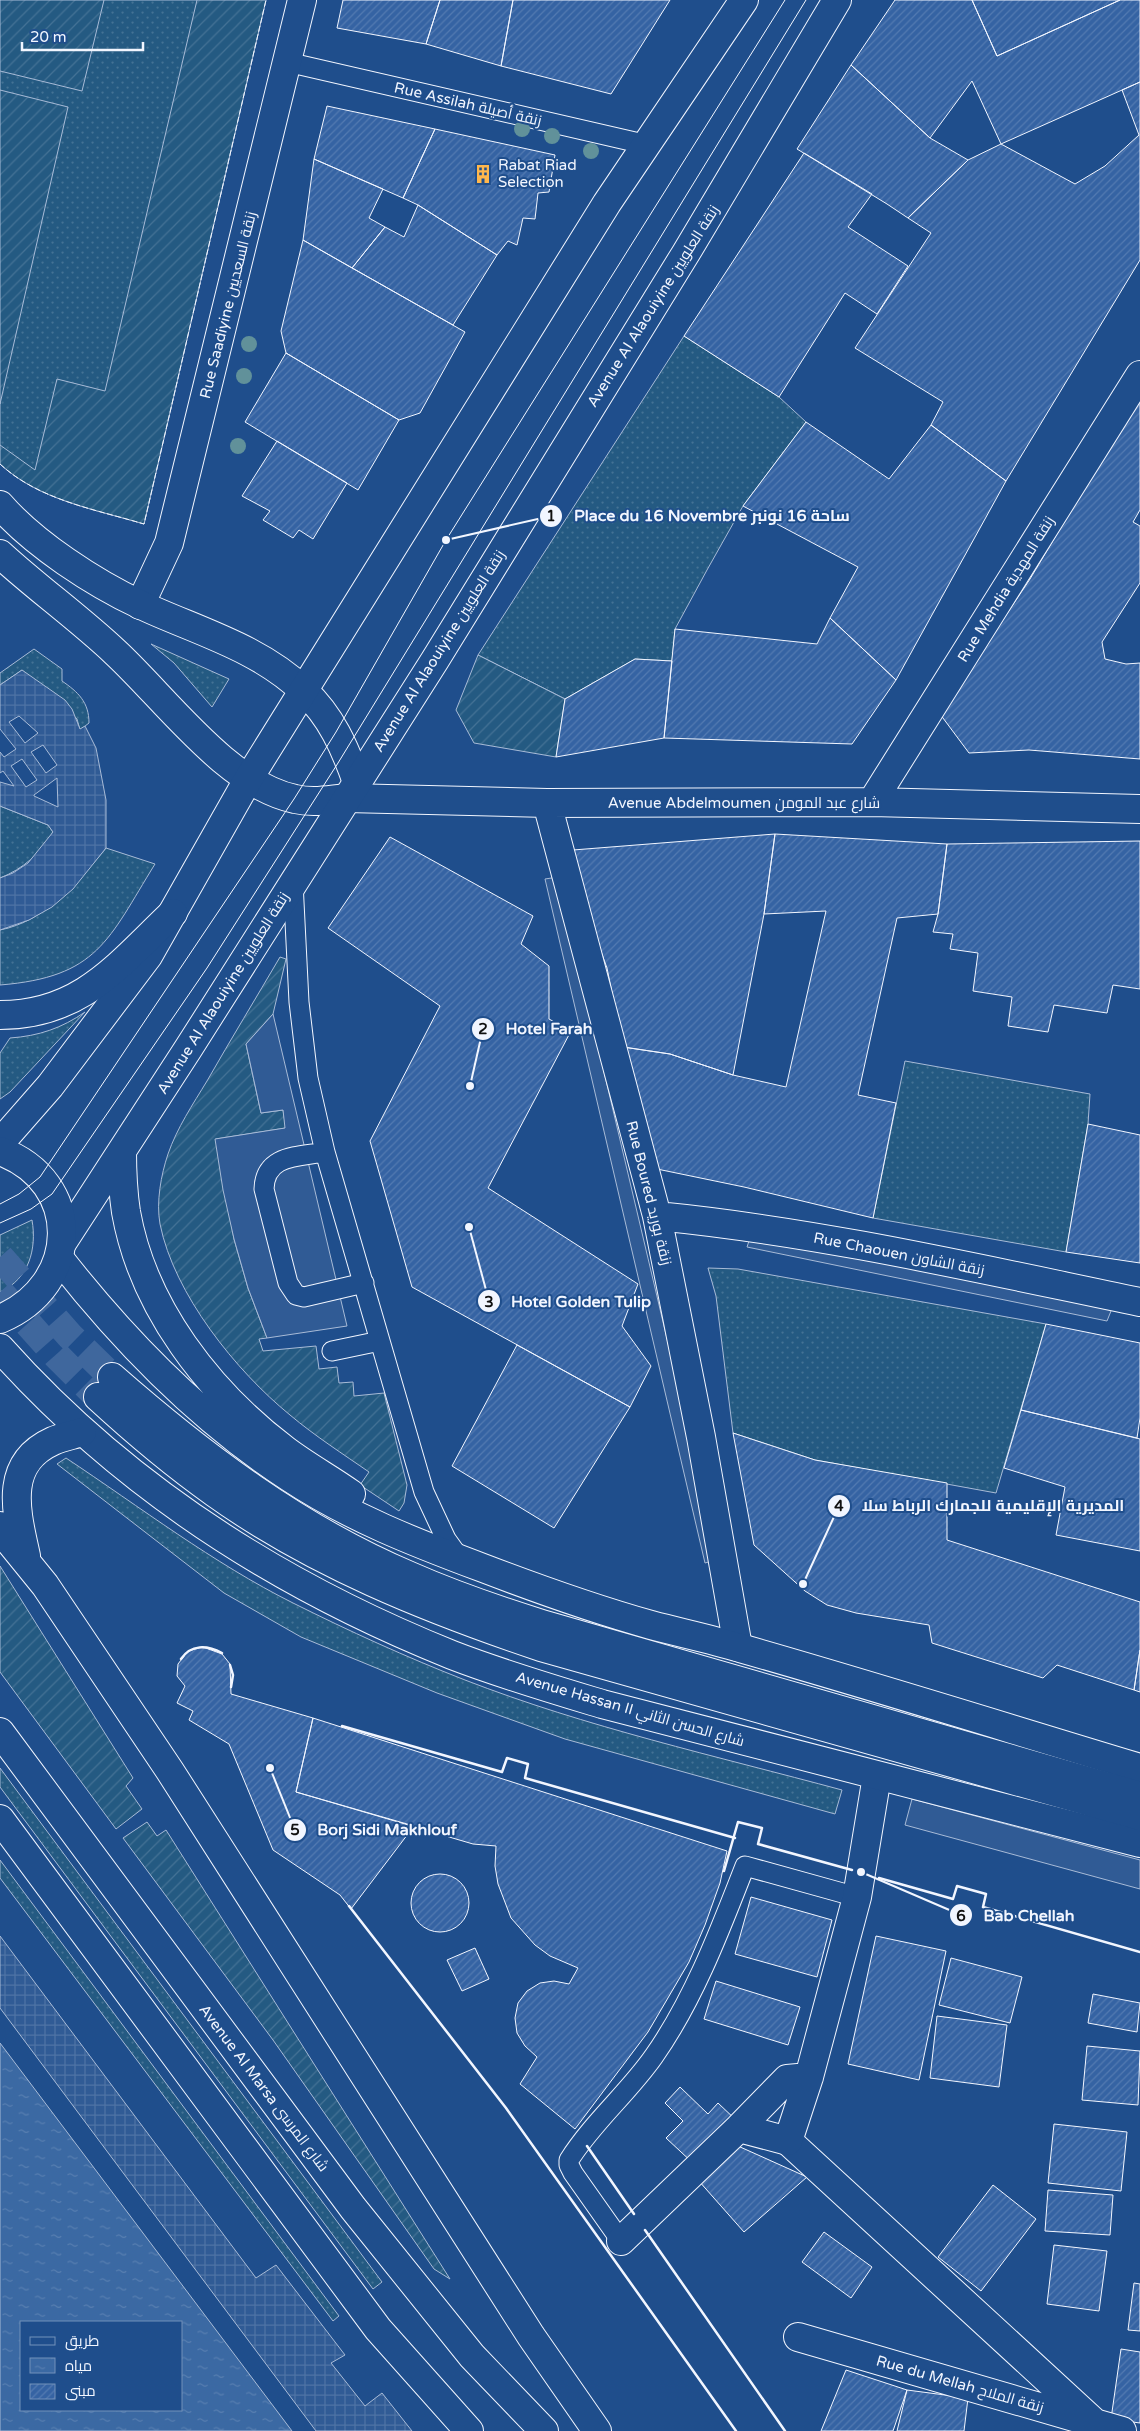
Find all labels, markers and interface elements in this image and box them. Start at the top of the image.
scale bar [22,20,144,52]
text: 20 m [30,28,67,46]
street label: Rue Assilah زنقة أصيلة [392,77,544,130]
place label: Rabat Riad Selection [498,156,577,191]
building icon: Rabat Riad Selection [472,163,494,185]
street label: Avenue Al Alaouiyine زنقة العلويين [583,202,724,411]
street label: Rue Saadiyine زنقة السعديين [196,209,261,401]
callout: Place du 16 Novembre ساحة 16 نونبر [539,500,859,531]
text: Place du 16 Novembre ساحة 16 نونبر [574,506,850,526]
text: 1 [546,507,556,525]
street label: Rue Mehdia زنقة المهدية [954,513,1059,666]
street label: Avenue Al Alaouiyine زنقة العلويين [369,547,510,756]
street label: Avenue Abdelmoumen شارع عبد المومن [608,794,880,814]
street label: Avenue Al Alaouiyine زنقة العلويين [153,889,294,1098]
callout: Hotel Farah [470,1013,603,1044]
text: Hotel Farah [505,1019,593,1039]
text: 2 [478,1020,488,1038]
street label: Rue Boured زنقة بوريد [622,1119,676,1267]
street label: Rue Chaouen زنقة الشاون [812,1229,986,1280]
callout: Hotel Golden Tulip [476,1286,661,1317]
text: Hotel Golden Tulip [511,1292,651,1312]
text: 3 [484,1293,494,1311]
callout: المديرية الإقليمية للجمارك الرباط سلا [826,1490,1134,1521]
text: المديرية الإقليمية للجمارك الرباط سلا [862,1496,1124,1517]
text: 4 [834,1497,844,1515]
street label: Avenue Hassan II شارع الحسن الثاني [513,1668,746,1753]
callout: Borj Sidi Makhlouf [283,1814,467,1845]
text: Borj Sidi Makhlouf [317,1820,458,1840]
text: 5 [290,1821,300,1839]
callout: Bab Chellah [948,1900,1084,1931]
text: Bab Chellah [984,1906,1074,1926]
text: 6 [956,1907,966,1925]
street label: Avenue Al Marsa شارع المرسى [194,2001,333,2176]
legend [20,2321,182,2411]
text: طريق [65,2332,99,2351]
street label: Rue du Mellah زنقة الملاح [874,2351,1046,2418]
text: مياه [65,2357,92,2375]
text: مبنى [65,2382,96,2401]

